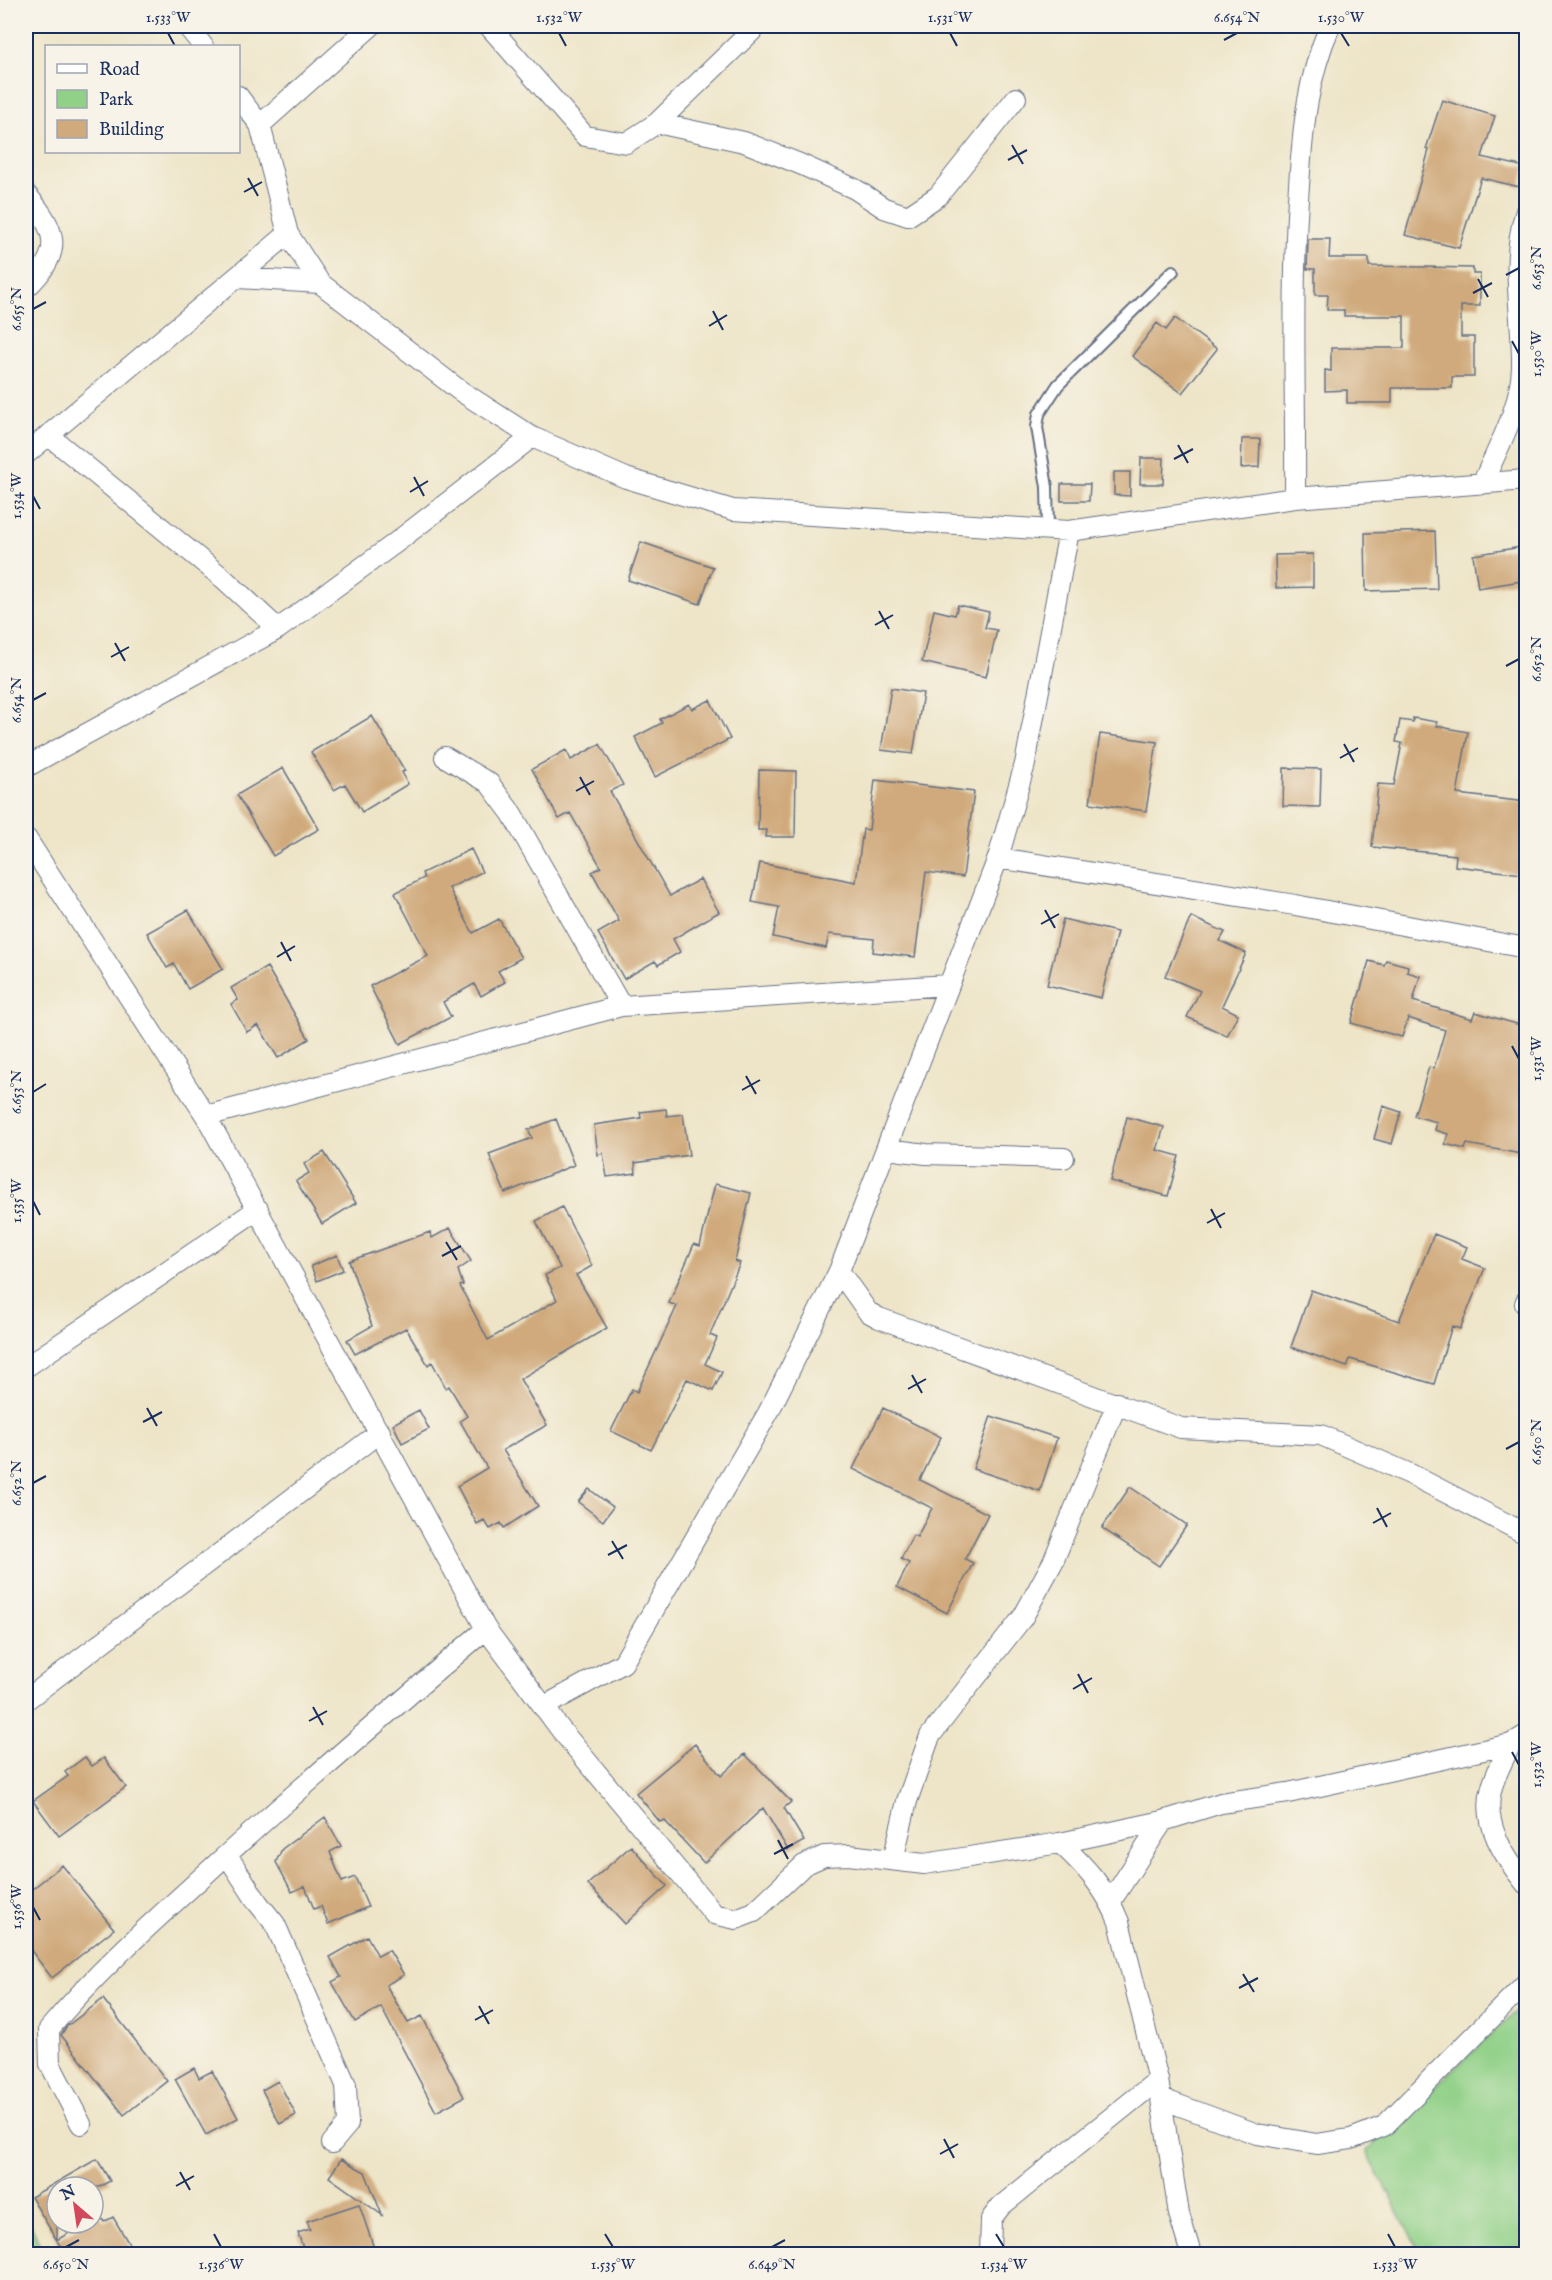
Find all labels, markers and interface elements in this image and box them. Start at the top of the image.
text: 1.533°W [146,8,191,27]
text: 1.532°W [536,8,583,27]
text: 1.531°W [928,8,973,27]
text: 6.654°N [1214,8,1260,27]
text: 1.530°W [1318,8,1365,27]
legend [45,45,240,153]
text: Road [99,59,140,82]
text: Park [99,89,134,112]
text: Building [99,119,164,142]
text: 6.653°N [1527,246,1546,290]
text: 6.655°N [7,287,26,331]
text: 1.530°W [1527,330,1546,377]
text: 1.534°W [7,472,26,519]
text: 6.652°N [1527,636,1546,682]
text: 6.654°N [7,677,26,723]
text: 1.531°W [1527,1036,1546,1081]
text: 6.653°N [7,1070,26,1114]
text: 1.535°W [7,1178,26,1223]
text: 6.650°N [1527,1419,1546,1465]
text: 6.652°N [7,1460,26,1506]
text: 1.532°W [1527,1741,1546,1788]
text: 1.536°W [7,1884,26,1930]
north arrow [45,2175,105,2235]
text: N [57,2181,80,2206]
text: 6.650°N [43,2255,89,2274]
text: 1.536°W [198,2255,244,2274]
text: 1.535°W [591,2255,636,2274]
text: 6.649°N [748,2255,796,2274]
text: 1.534°W [981,2255,1028,2274]
text: 1.533°W [1373,2255,1418,2274]

